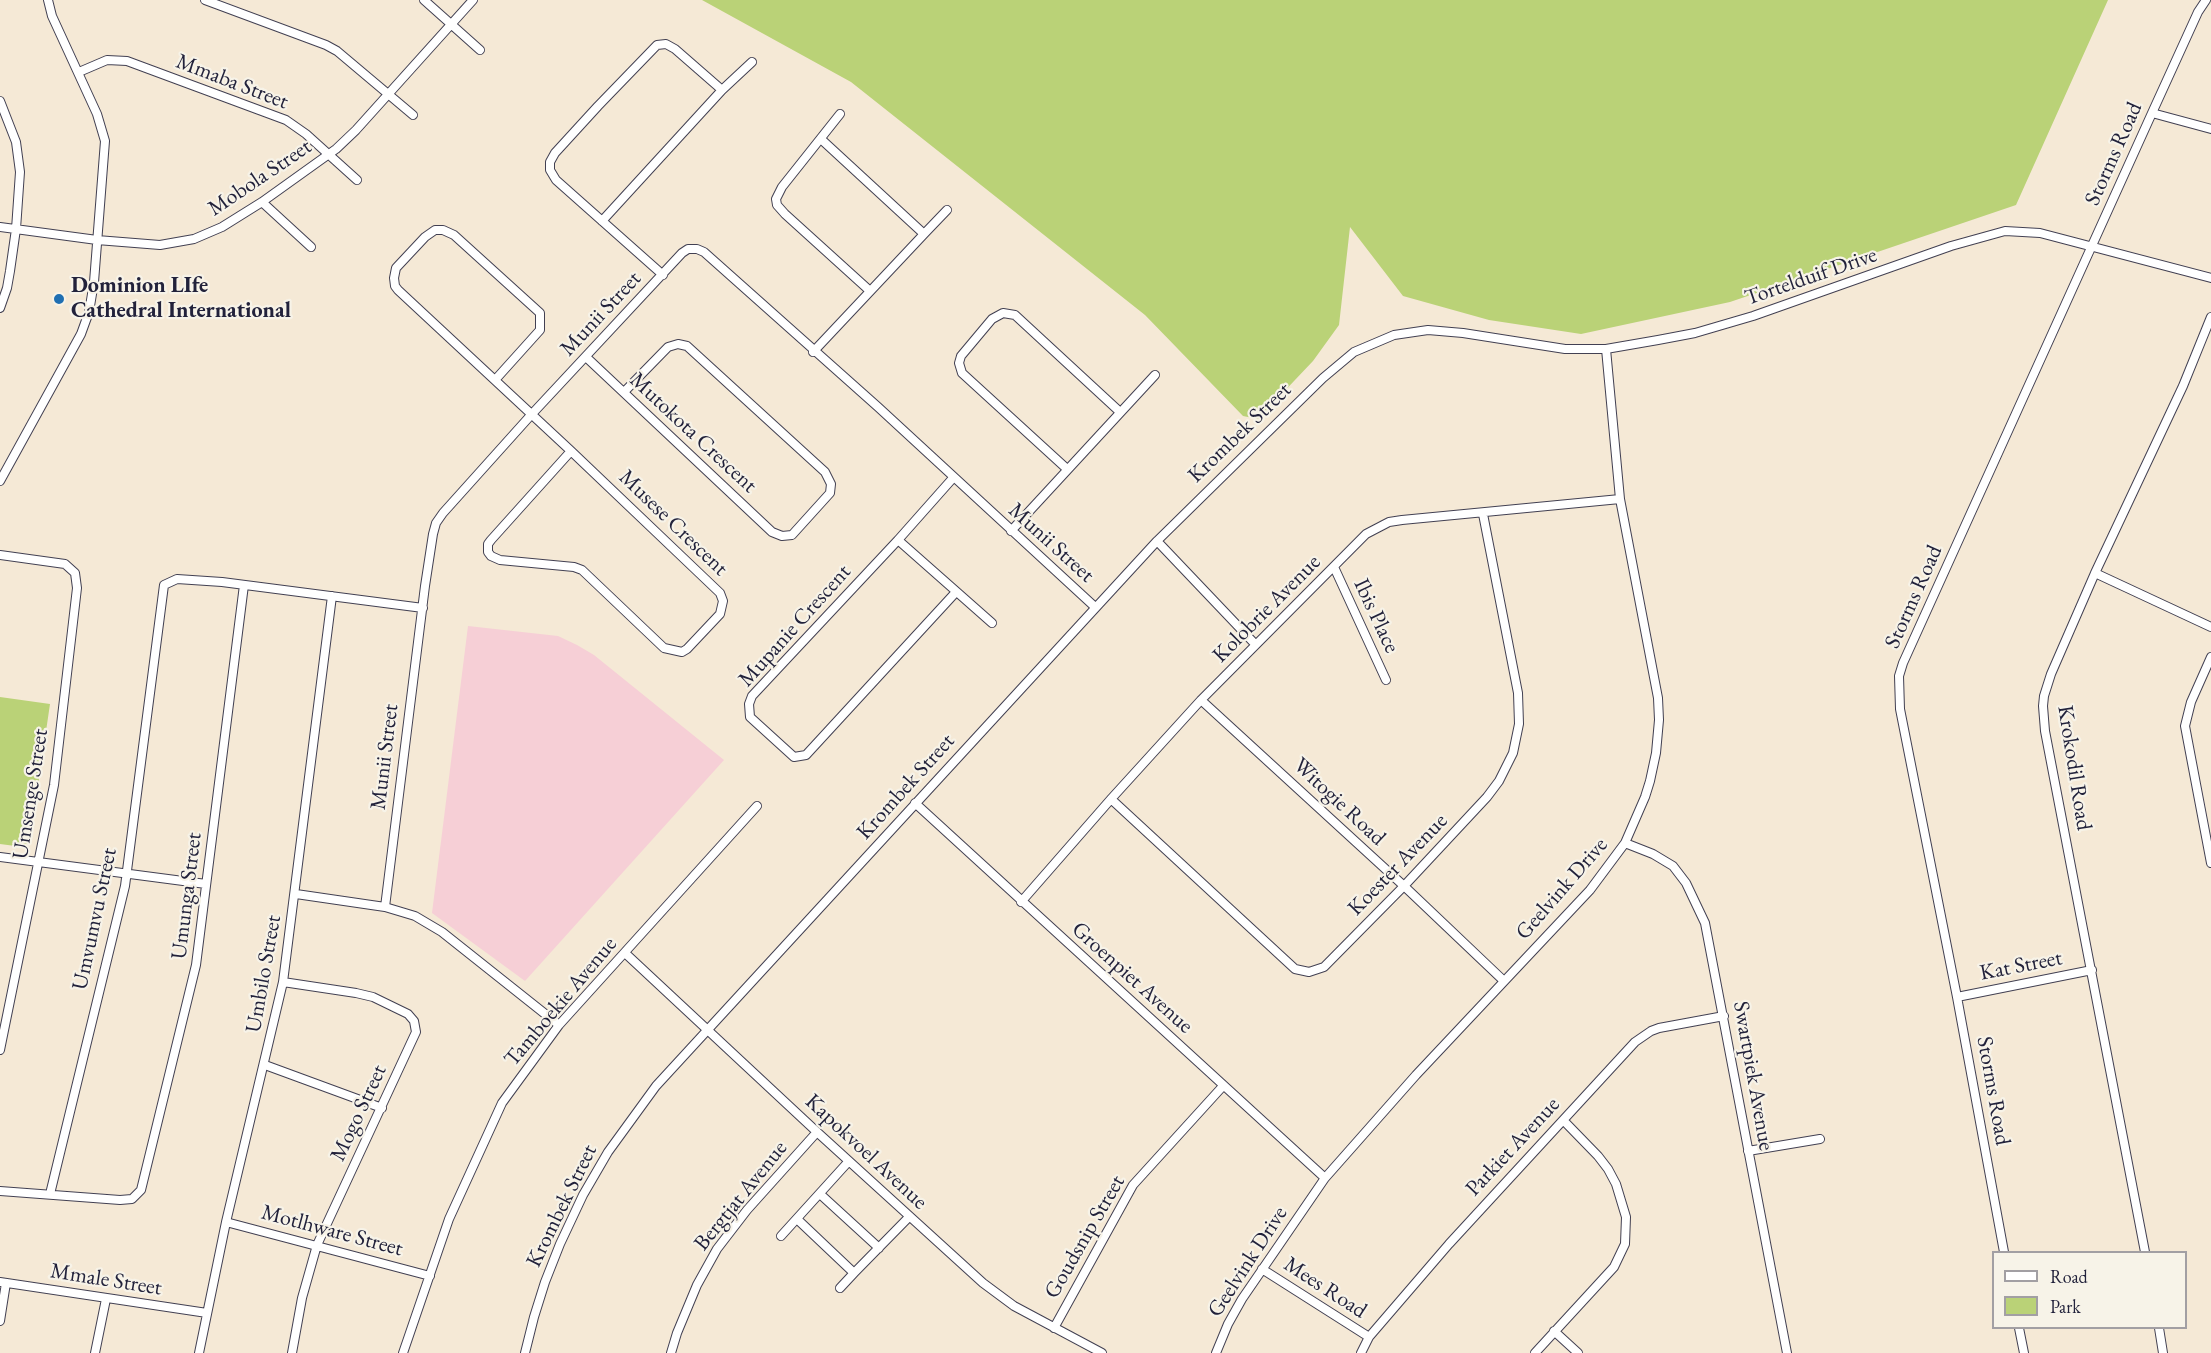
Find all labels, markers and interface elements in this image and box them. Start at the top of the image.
street label: Mmaba Street [172,49,292,115]
street label: Storms Road [2080,98,2148,210]
street label: Mobola Street [203,134,317,222]
street label: Tortelduif Drive [1741,242,1881,312]
street label: Munii Street [555,266,647,362]
place label: Dominion LIfe Cathedral International [71,273,291,324]
marker: Dominion LIfe Cathedral International [52,292,66,306]
street label: Mutokota Crescent [624,367,762,499]
street label: Krombek Street [1183,377,1297,489]
street label: Musese Crescent [613,464,733,582]
street label: Munii Street [1003,498,1099,588]
street label: Storms Road [1880,541,1948,653]
street label: Kolobrie Avenue [1207,549,1327,669]
street label: Mupanie Crescent [733,559,857,693]
street label: Ibis Place [1347,575,1405,657]
street label: Munii Street [365,703,405,811]
street label: Krokodil Road [2051,704,2097,832]
street label: Umsenge Street [8,727,54,861]
street label: Krombek Street [852,729,960,845]
street label: Witogie Road [1287,752,1391,852]
street label: Koester Avenue [1343,808,1453,922]
street label: Umunga Street [166,831,208,961]
street label: Geelvink Drive [1511,833,1613,945]
street label: Umvumvu Street [67,846,123,992]
street label: Umbilo Street [241,913,287,1035]
street label: Groenpiet Avenue [1066,917,1198,1039]
street label: Tamboekie Avenue [499,932,623,1072]
street label: Kat Street [1978,945,2064,987]
street label: Swartpiek Avenue [1727,999,1779,1153]
street label: Storms Road [1970,1035,2016,1147]
street label: Mogo Street [325,1061,393,1165]
street label: Kapokvoel Avenue [799,1089,933,1215]
street label: Parkiet Avenue [1460,1092,1566,1202]
street label: Bergtjat Avenue [689,1136,793,1256]
street label: Krombek Street [521,1140,603,1272]
street label: Goudsnip Street [1039,1171,1131,1303]
street label: Motlhware Street [258,1199,406,1263]
street label: Geelvink Drive [1202,1202,1294,1322]
street label: Mees Road [1278,1251,1372,1325]
legend [1992,1251,2187,1329]
street label: Mmale Street [48,1258,164,1302]
text: Road [2050,1265,2088,1288]
text: Park [2050,1295,2081,1318]

